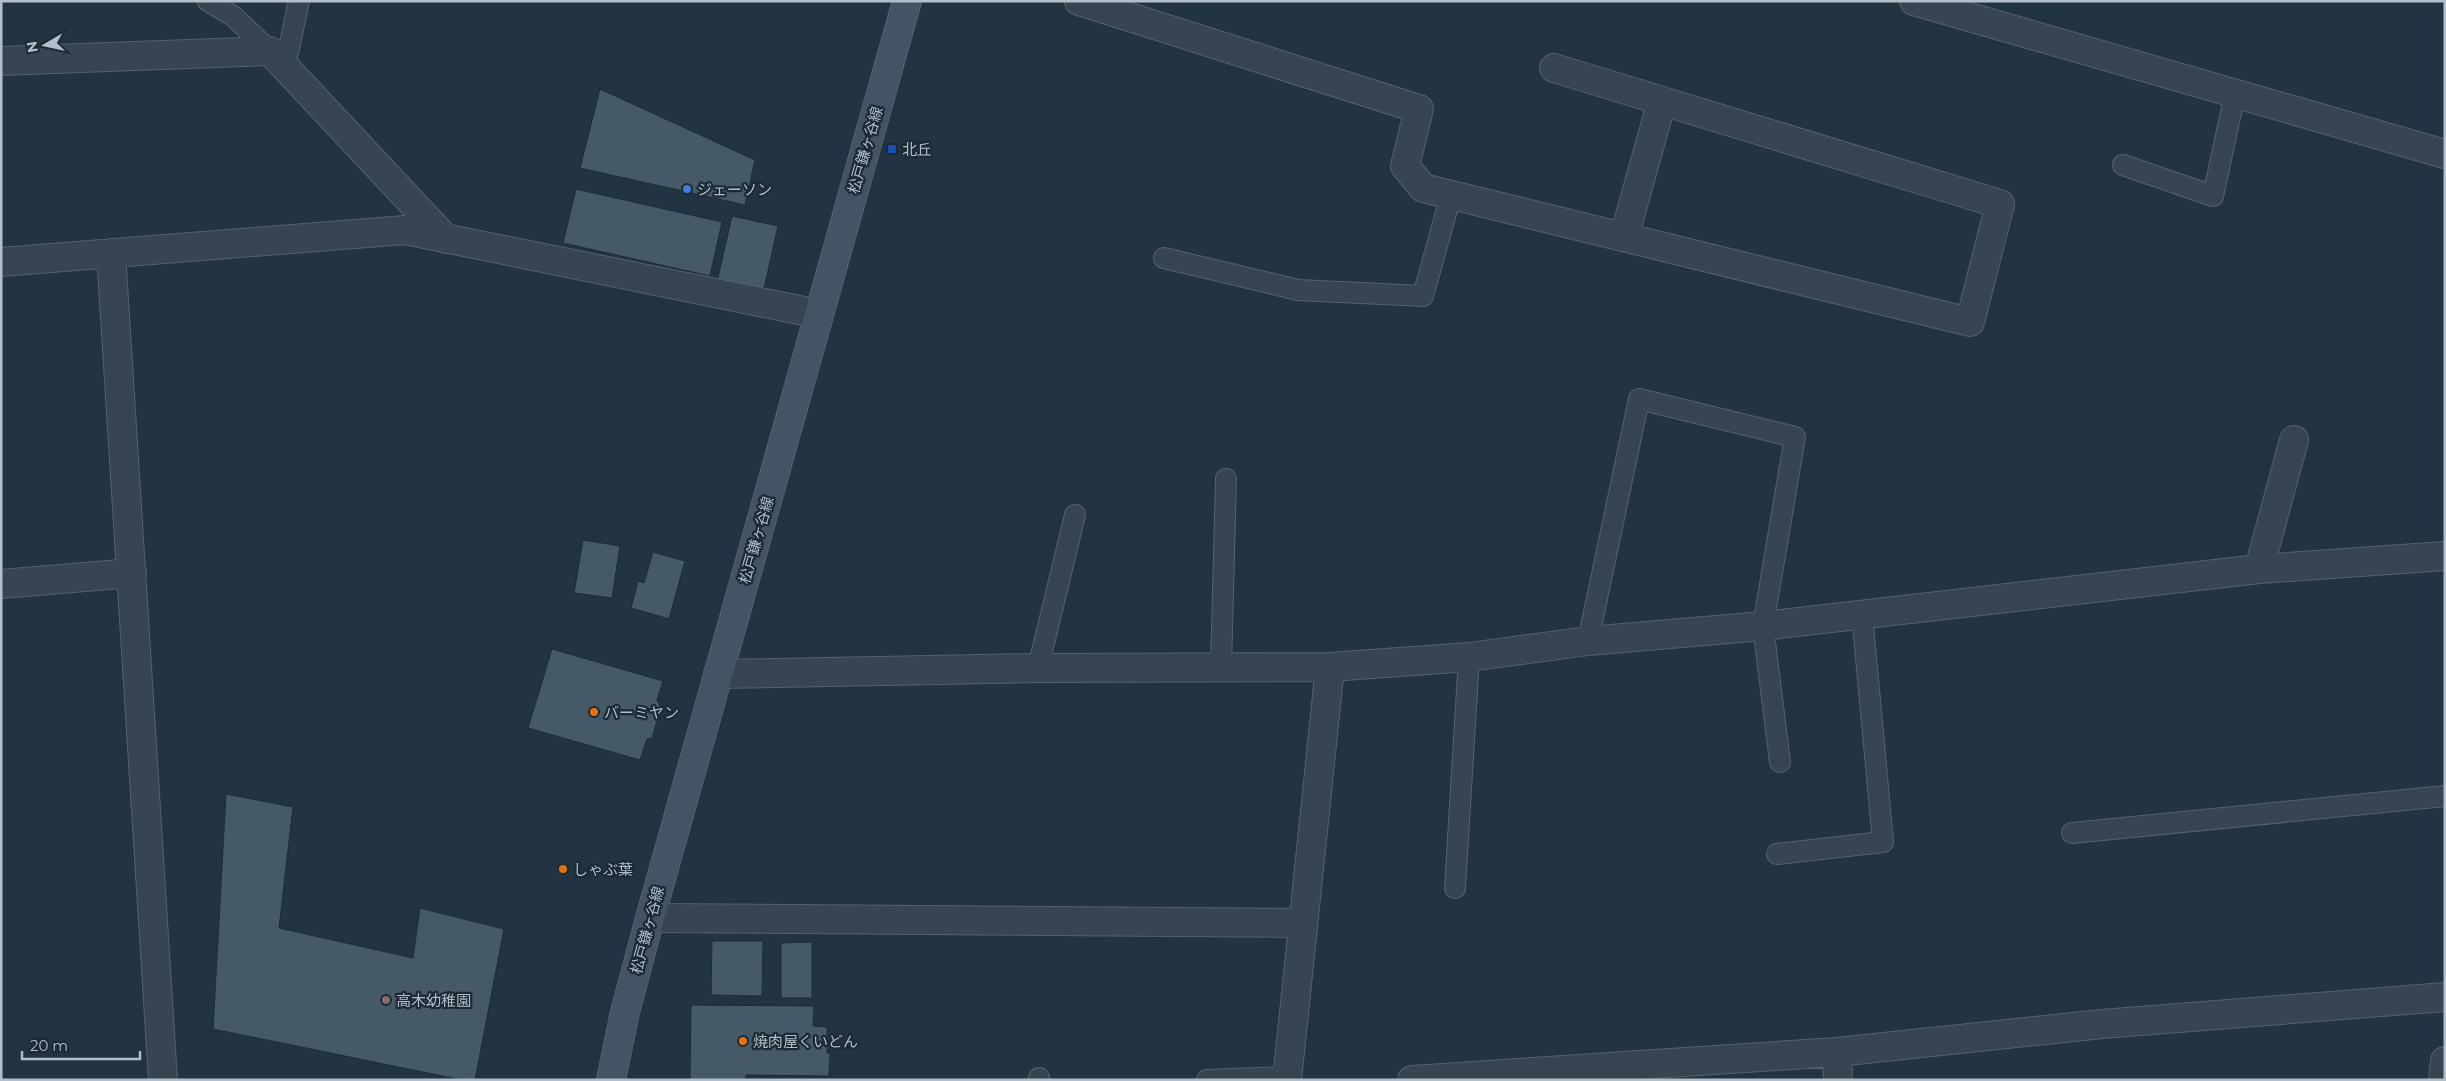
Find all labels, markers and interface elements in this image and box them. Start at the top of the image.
north arrow [20,20,70,70]
text: N [22,40,42,54]
street label: 松戸鎌ヶ谷線 [843,104,887,196]
place label: 北丘 [902,140,932,159]
marker: 北丘 [886,143,898,155]
place label: ジェーソン [697,180,772,199]
marker: ジェーソン [681,183,693,195]
street label: 松戸鎌ヶ谷線 [734,494,778,586]
place label: バーミヤン [604,703,679,722]
marker: バーミヤン [588,706,600,718]
place label: しゃぶ葉 [573,860,633,879]
marker: しゃぶ葉 [557,863,569,875]
street label: 松戸鎌ヶ谷線 [626,884,668,976]
place label: 高木幼稚園 [396,991,471,1010]
marker: 高木幼稚園 [380,994,392,1006]
scale bar [22,1028,140,1060]
place label: 焼肉屋くいどん [753,1032,858,1051]
marker: 焼肉屋くいどん [737,1035,749,1047]
text: 20 m [30,1036,68,1055]

